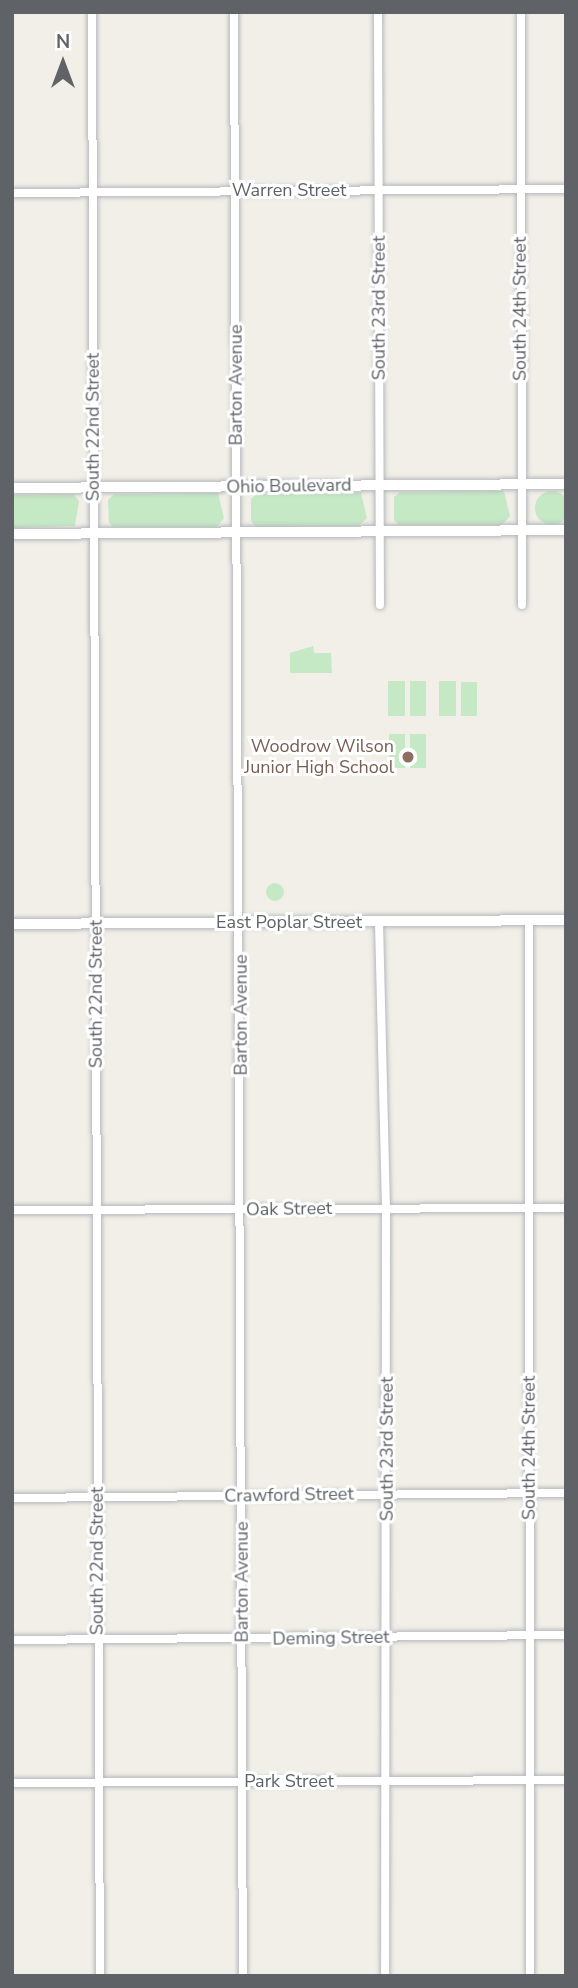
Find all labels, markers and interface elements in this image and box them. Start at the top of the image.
north arrow [28,28,98,98]
text: N [56,29,70,55]
street label: Warren Street [232,179,346,201]
street label: South 23rd Street [368,236,390,380]
street label: South 24th Street [509,237,531,381]
street label: Barton Avenue [225,325,247,445]
street label: South 22nd Street [82,353,104,501]
street label: Ohio Boulevard [226,474,352,498]
place label: Woodrow Wilson Junior High School [244,736,394,778]
marker: Woodrow Wilson Junior High School [400,749,416,765]
street label: East Poplar Street [216,911,362,933]
street label: South 22nd Street [85,920,107,1068]
street label: Barton Avenue [230,955,252,1075]
street label: Oak Street [246,1197,332,1221]
street label: South 24th Street [518,1376,540,1520]
street label: South 23rd Street [376,1377,398,1521]
street label: Crawford Street [224,1483,354,1507]
street label: South 22nd Street [86,1487,108,1635]
street label: Barton Avenue [231,1522,253,1642]
street label: Deming Street [272,1626,390,1650]
street label: Park Street [244,1770,334,1792]

